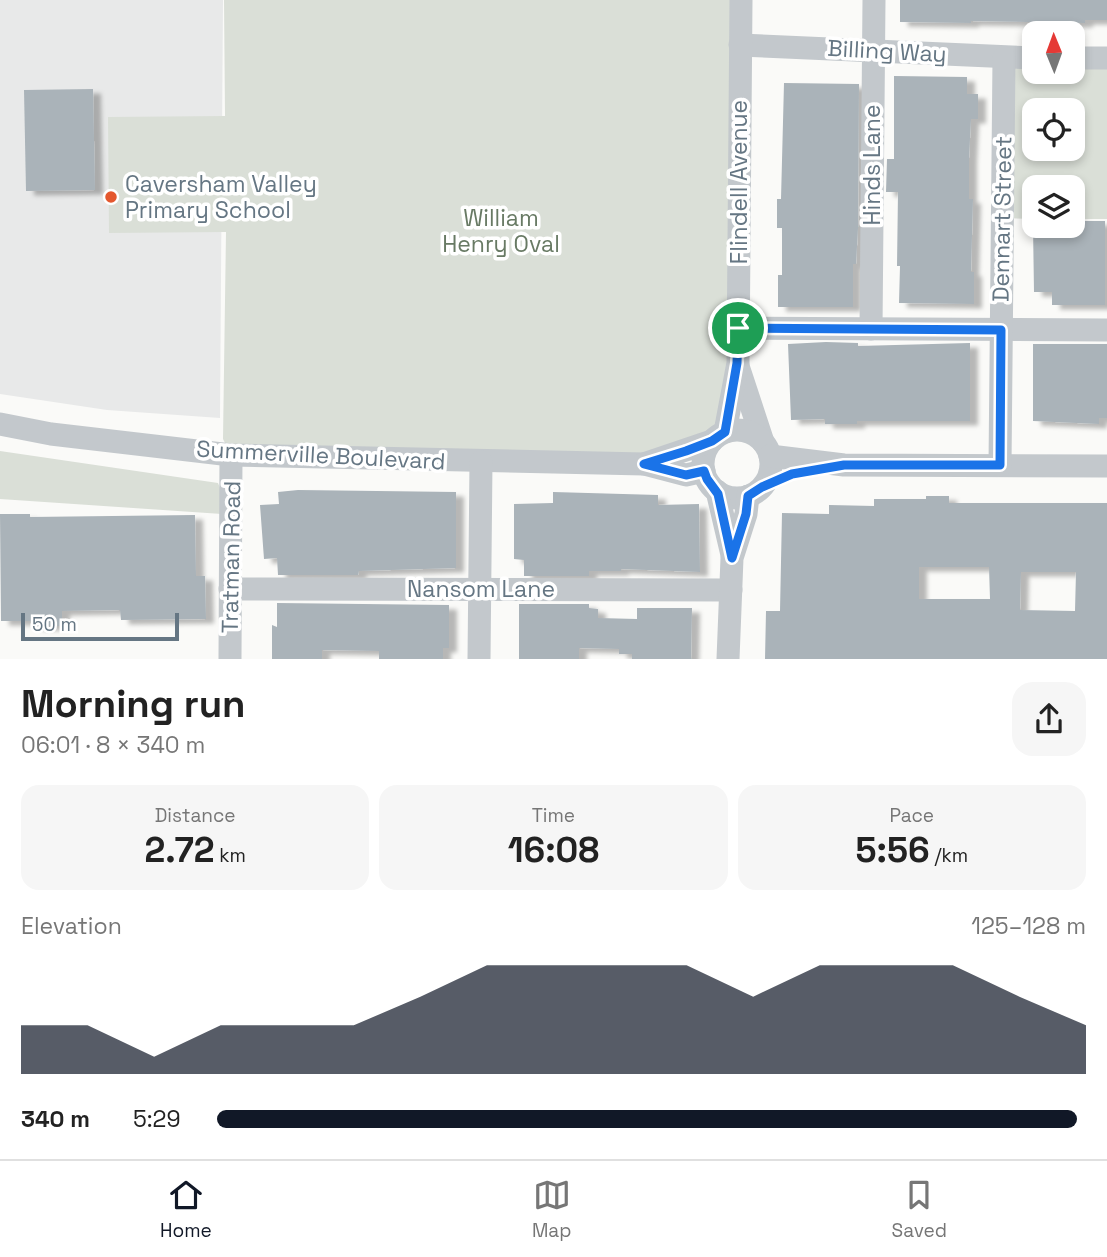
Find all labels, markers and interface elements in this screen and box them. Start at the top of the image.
north arrow [1022,21,1085,84]
map controls [1022,21,1085,238]
street label: Billing Way [827,33,947,69]
button: locate [1022,98,1085,161]
street label: Flindell Avenue [724,100,754,264]
street label: Hinds Lane [857,104,887,226]
street label: Dennart Street [986,136,1018,302]
place label: Caversham Valley Primary School [125,169,317,225]
button: layers [1022,175,1085,238]
marker: Caversham Valley Primary School [103,189,119,205]
park label: William Henry Oval [442,203,560,259]
pin [708,298,768,358]
icon: arrive [719,309,757,347]
street label: Summerville Boulevard [196,433,446,477]
street label: Tratman Road [215,480,247,634]
street label: Nansom Lane [407,574,555,604]
scale bar [21,610,178,641]
text: 50 m [32,612,77,637]
text: Morning run [21,680,246,728]
button: share [1012,682,1086,756]
text: 06:01 · 8 × 340 m [21,730,205,760]
text: Distance [155,803,236,828]
text: Time [532,803,575,828]
text: Pace [890,803,934,828]
text: 2.72 [144,828,214,872]
text: 16:08 [508,828,599,872]
text: 5:56 [856,828,930,872]
text: km [214,843,246,868]
text: /km [930,843,968,868]
text: Elevation [21,911,122,941]
text: 125–128 m [971,911,1086,941]
text: 340 m [21,1104,90,1134]
text: 5:29 [133,1104,180,1134]
tab: Home [160,1176,212,1243]
tab: Map [532,1176,572,1243]
tab: Saved [892,1176,947,1243]

